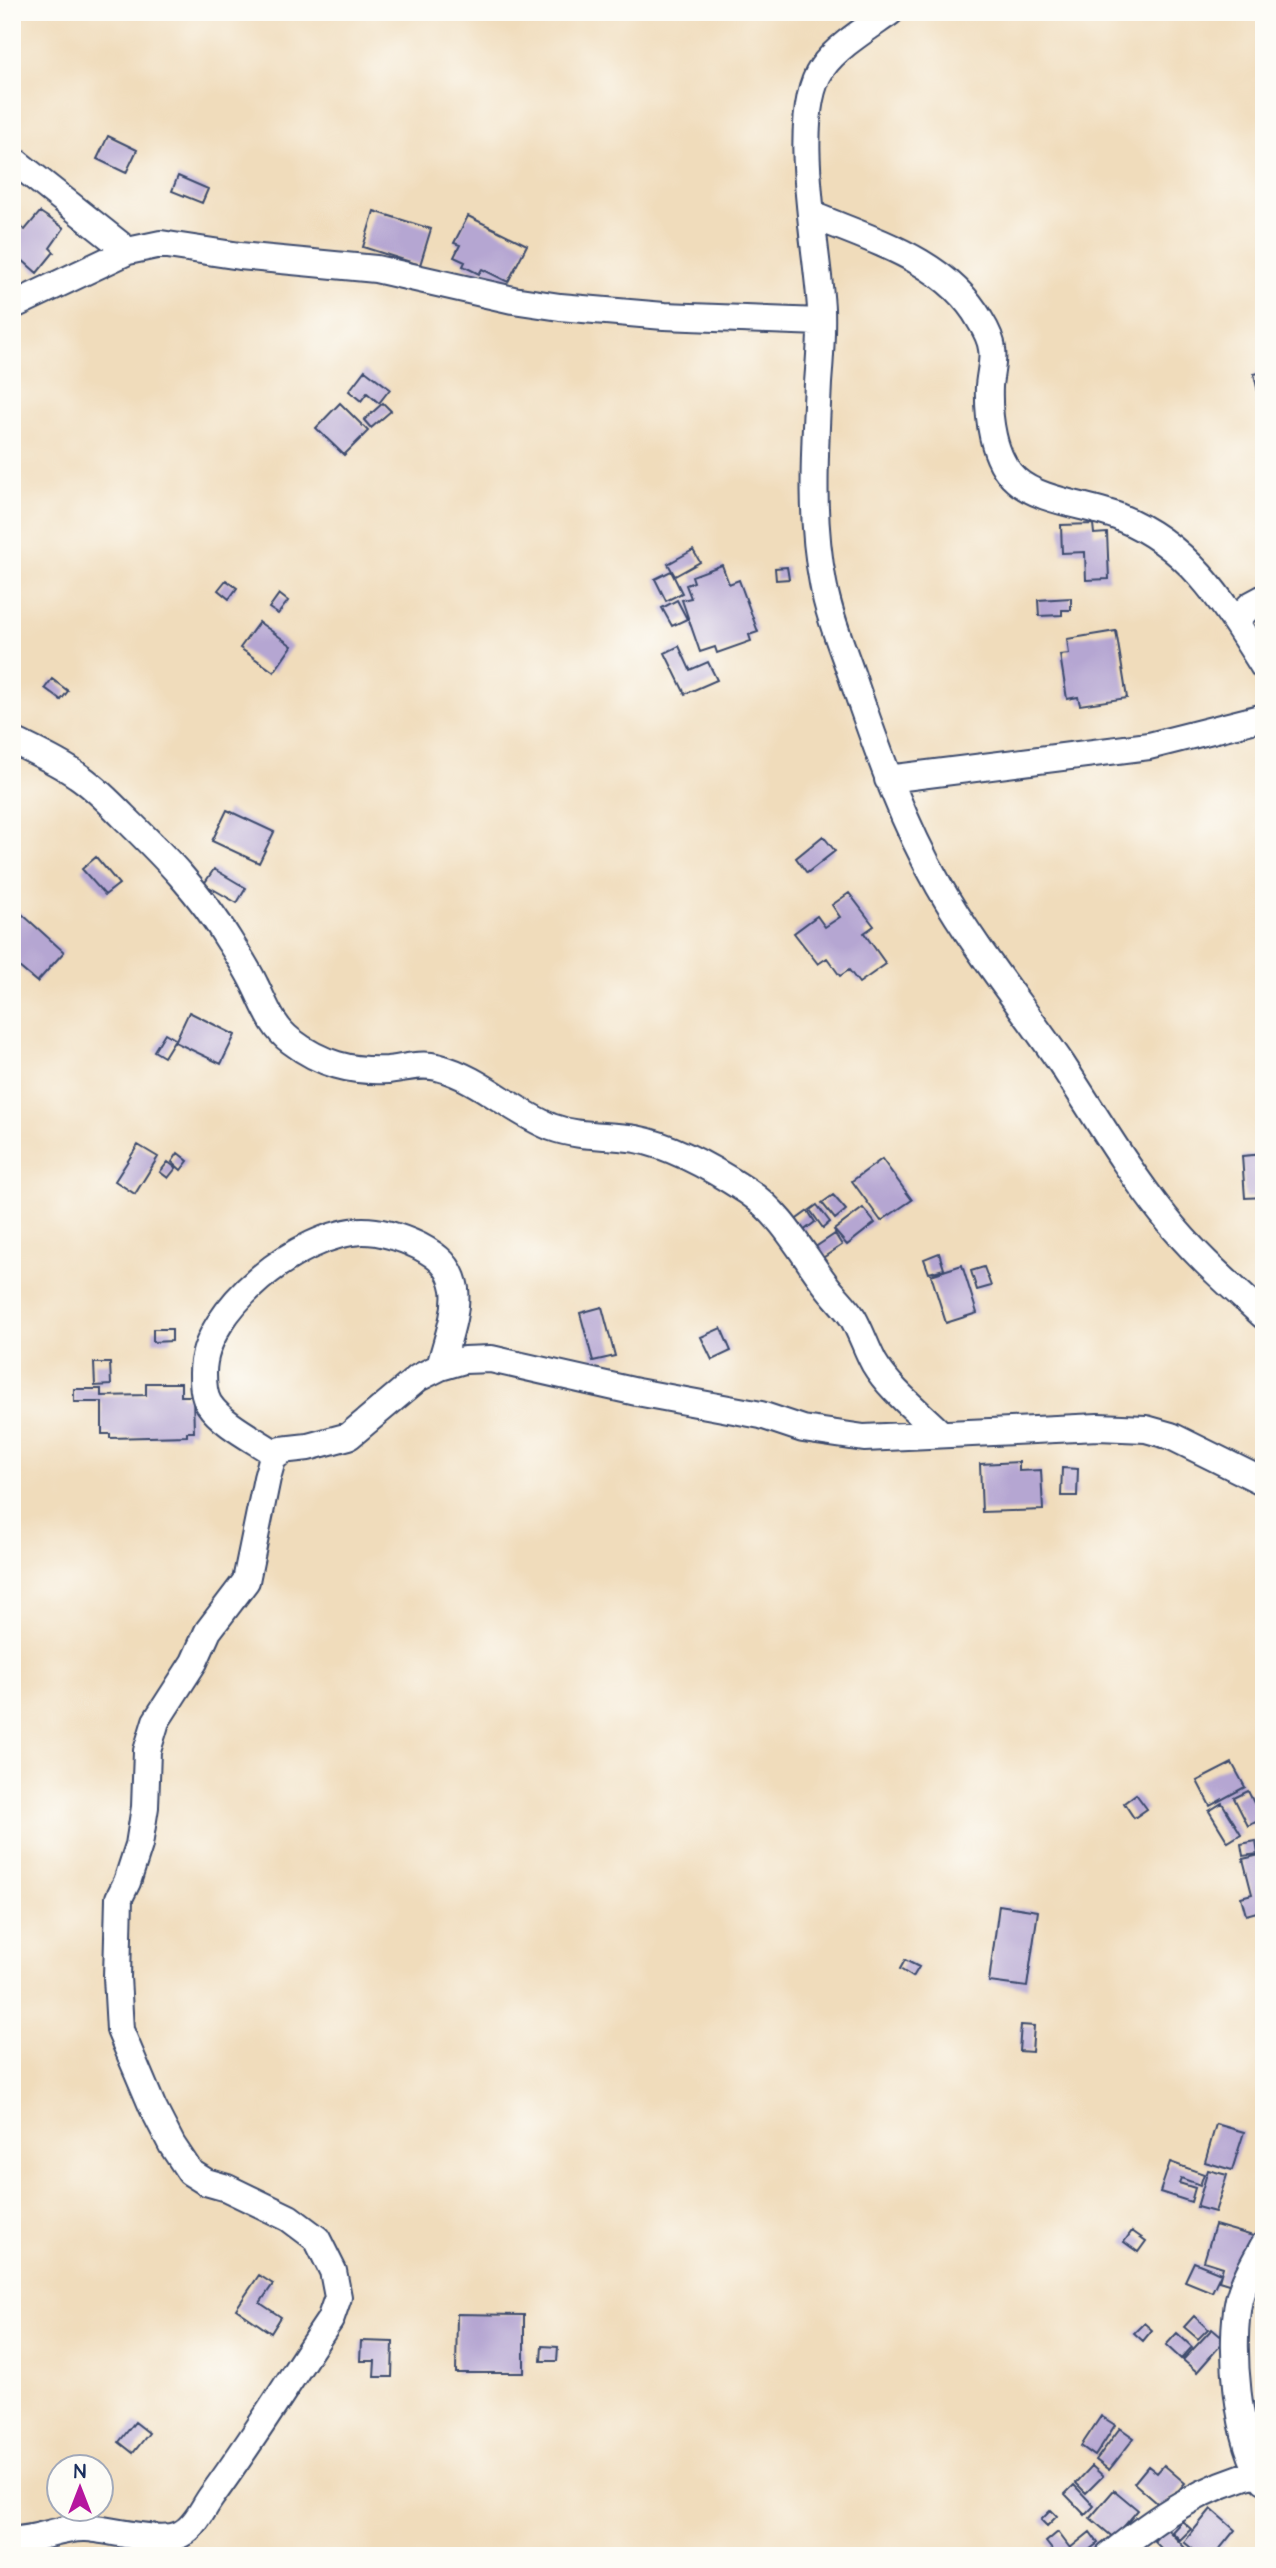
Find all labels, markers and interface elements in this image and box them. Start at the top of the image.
north arrow [46,2452,116,2522]
text: N [74,2459,86,2486]

